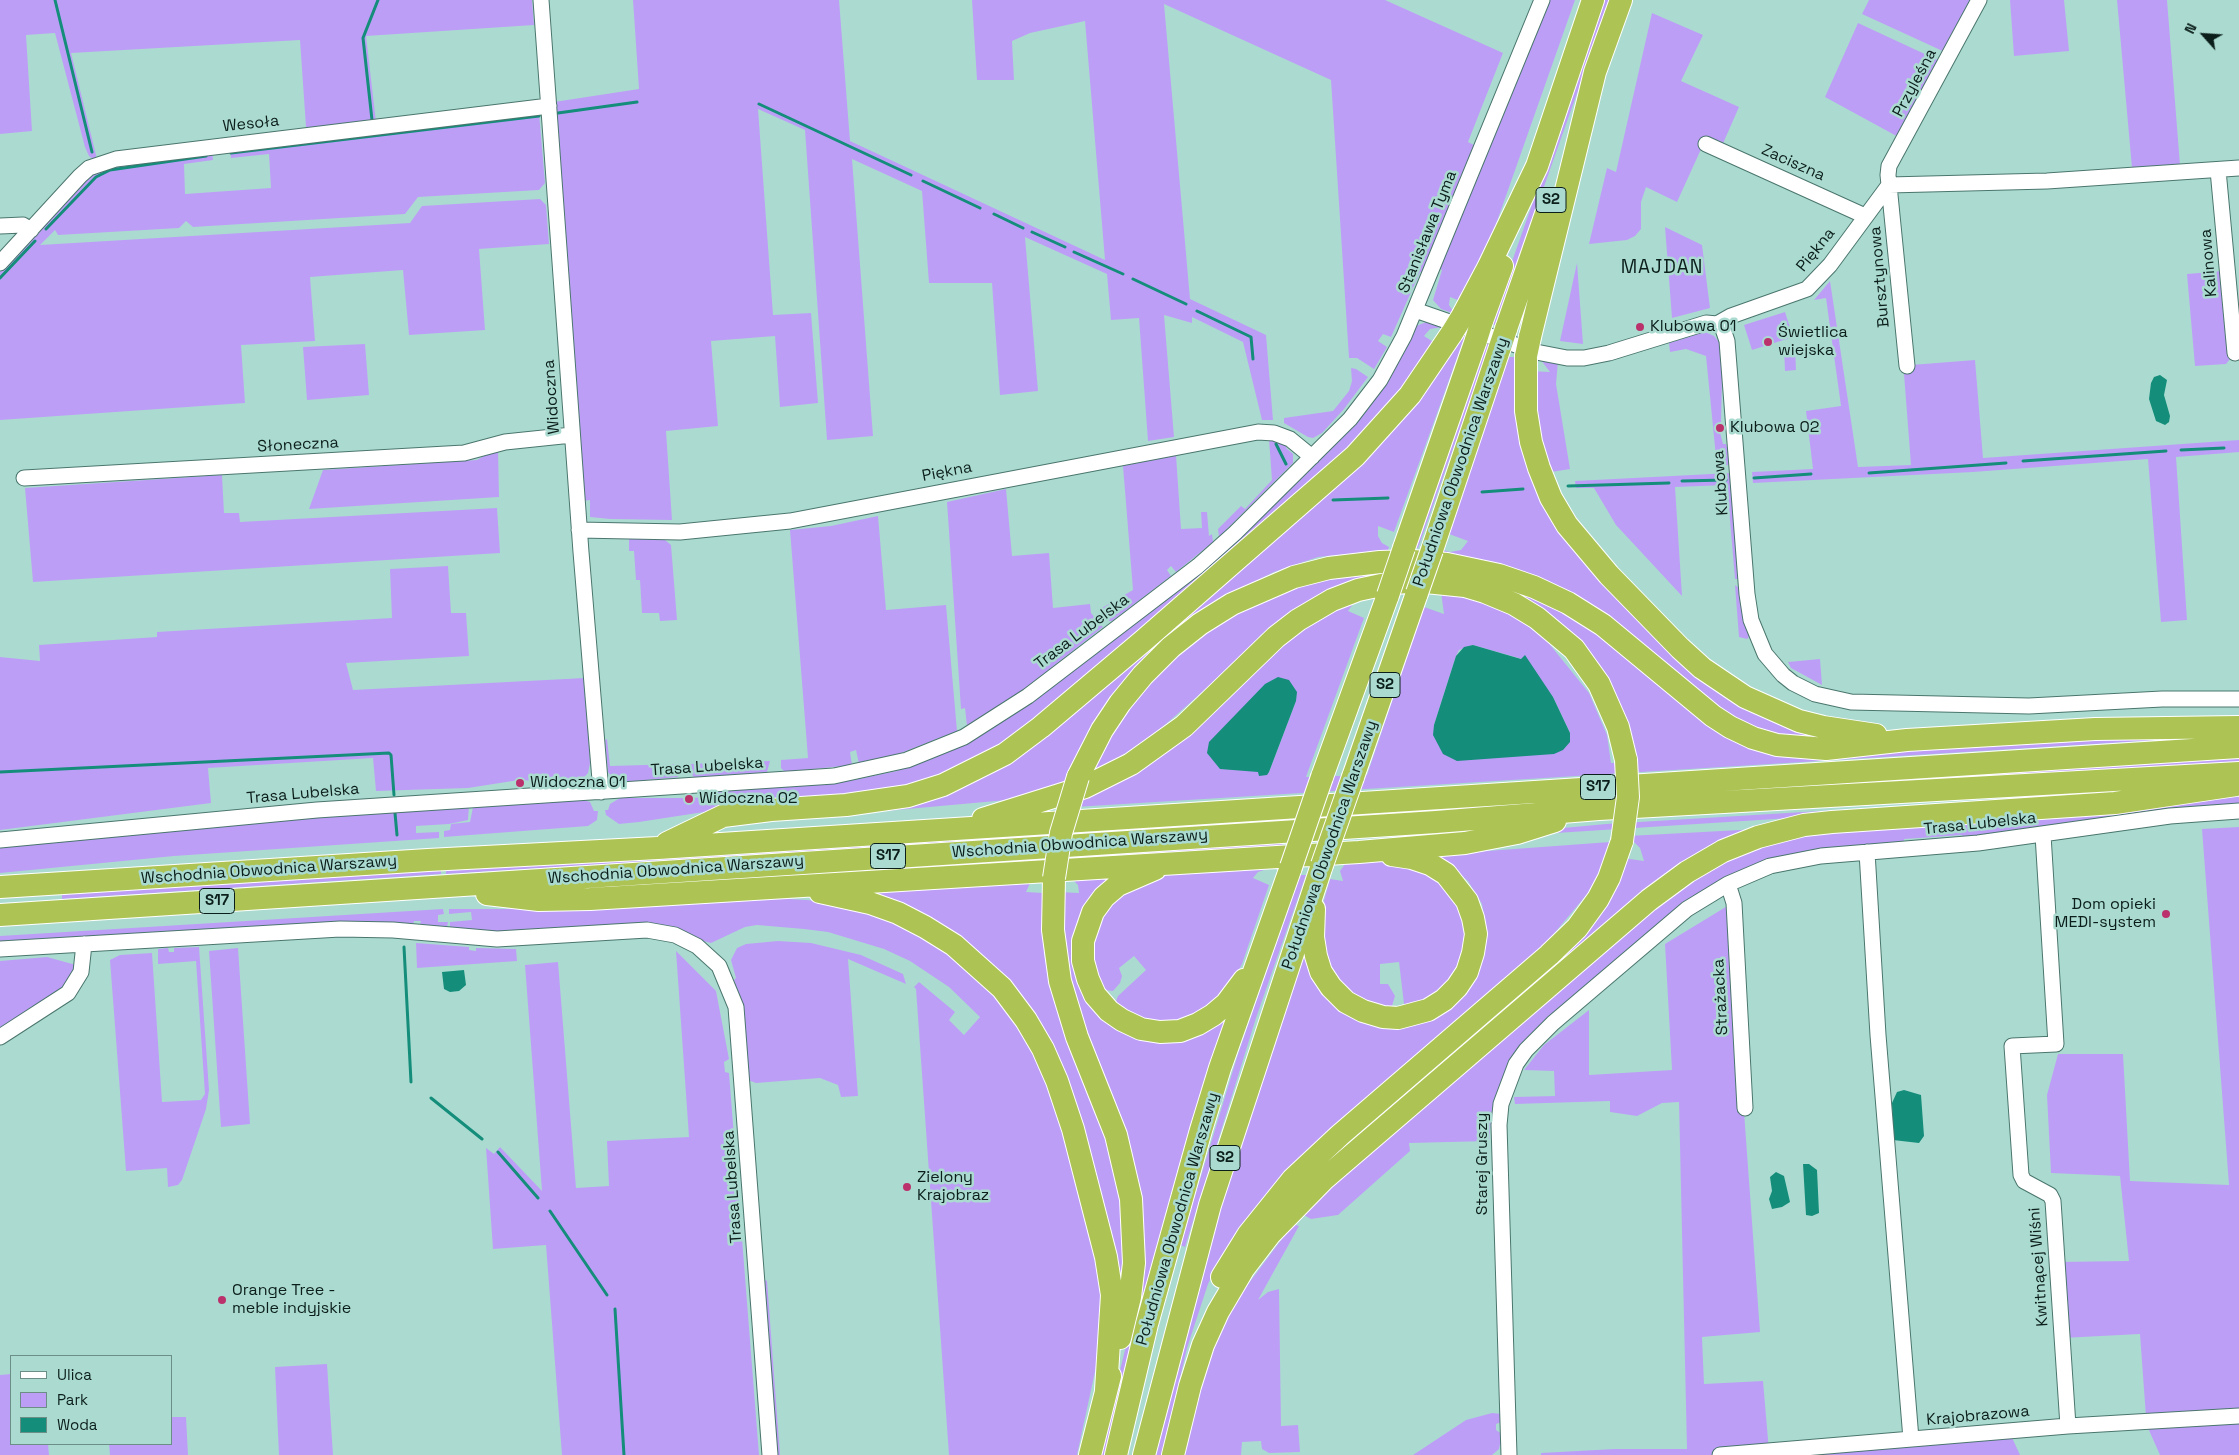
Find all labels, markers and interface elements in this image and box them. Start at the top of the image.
north arrow [2179,10,2229,60]
text: N [2180,20,2201,37]
street label: Przyleśna [1889,46,1941,120]
street label: Wesoła [222,111,280,137]
street label: Zaciszna [1758,141,1828,185]
street label: Stanisława Tyma [1395,168,1461,296]
road number: S2 [1536,188,1566,212]
street label: Piękna [1793,224,1839,276]
street label: Bursztynowa [1866,226,1894,328]
street label: Kalinowa [2196,228,2222,298]
district label: MAJDAN [1620,257,1704,279]
place label: Klubowa 01 [1650,317,1736,337]
marker: Klubowa 01 [1634,321,1646,333]
place label: Świetlica wiejska [1778,323,1848,361]
street label: Południowa Obwodnica Warszawy [1409,335,1513,589]
marker: Świetlica wiejska [1762,336,1774,348]
street label: Widoczna [540,359,564,435]
place label: Klubowa 02 [1730,418,1819,438]
marker: Klubowa 02 [1714,422,1726,434]
street label: Słoneczna [257,433,339,457]
street label: Klubowa [1709,450,1733,516]
street label: Piękna [920,458,974,486]
street label: Trasa Lubelska [1031,590,1133,674]
road number: S2 [1370,672,1400,698]
street label: Południowa Obwodnica Warszawy [1278,718,1382,972]
street label: Trasa Lubelska [650,753,764,781]
place label: Widoczna 01 [530,773,626,793]
road number: S17 [1580,774,1616,800]
marker: Widoczna 01 [514,777,526,789]
street label: Trasa Lubelska [246,780,360,808]
place label: Widoczna 02 [699,789,798,809]
marker: Widoczna 02 [683,793,695,805]
street label: Trasa Lubelska [1923,809,2037,839]
street label: Wschodnia Obwodnica Warszawy [951,825,1209,863]
road number: S17 [870,844,906,868]
street label: Wschodnia Obwodnica Warszawy [140,851,398,889]
street label: Wschodnia Obwodnica Warszawy [547,851,805,889]
road number: S17 [200,888,234,914]
place label: Dom opieki MEDI-system [2055,895,2156,933]
marker: Dom opieki MEDI-system [2160,908,2172,920]
street label: Strażacka [1709,958,1733,1036]
street label: Południowa Obwodnica Warszawy [1133,1090,1223,1348]
street label: Starej Gruszy [1473,1113,1493,1215]
street label: Trasa Lubelska [719,1130,747,1244]
road number: S2 [1210,1146,1240,1170]
place label: Zielony Krajobraz [917,1168,989,1206]
marker: Zielony Krajobraz [901,1181,913,1193]
street label: Kwitnącej Wiśni [2025,1207,2053,1327]
place label: Orange Tree - meble indyjskie [232,1281,351,1319]
marker: Orange Tree - meble indyjskie [216,1294,228,1306]
legend [10,1355,172,1445]
text: Ulica [57,1365,92,1384]
text: Park [57,1390,88,1409]
street label: Krajobrazowa [1926,1402,2030,1430]
text: Woda [57,1415,97,1434]

